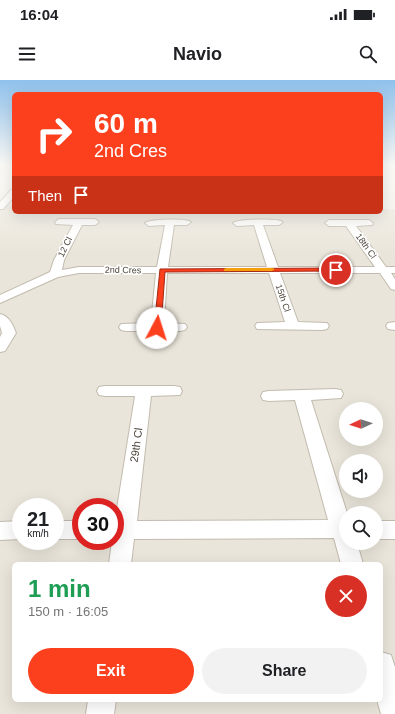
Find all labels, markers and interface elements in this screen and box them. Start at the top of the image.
text: 16:04 [20,6,58,23]
icon: menu [16,43,38,65]
icon: search [357,43,379,65]
text: Navio [173,44,222,64]
icon: right [28,108,80,160]
text: 60 m [94,108,158,139]
text: 2nd Cres [94,141,167,161]
icon: arrive [70,184,92,206]
text: Then [28,187,62,204]
street label: 18th Cl [354,232,378,260]
street label: 12 Cl [56,235,74,259]
pin [319,253,353,287]
icon: arrive [325,259,347,281]
street label: 2nd Cres [105,265,142,275]
street label: 15th Cl [274,283,292,313]
position arrow [136,307,178,349]
north arrow [339,402,383,446]
map controls [339,402,383,550]
street label: 29th Cl [128,427,144,463]
button: sound [339,454,383,498]
speed limit sign: 30 [72,498,124,550]
button: search [339,506,383,550]
text: 21 [27,508,49,530]
text: km/h [27,528,49,539]
text: 1 min [28,575,91,602]
button: close [325,575,367,617]
text: 150 m · 16:05 [28,604,108,619]
button: Exit [28,648,194,694]
button: Share [202,648,367,694]

